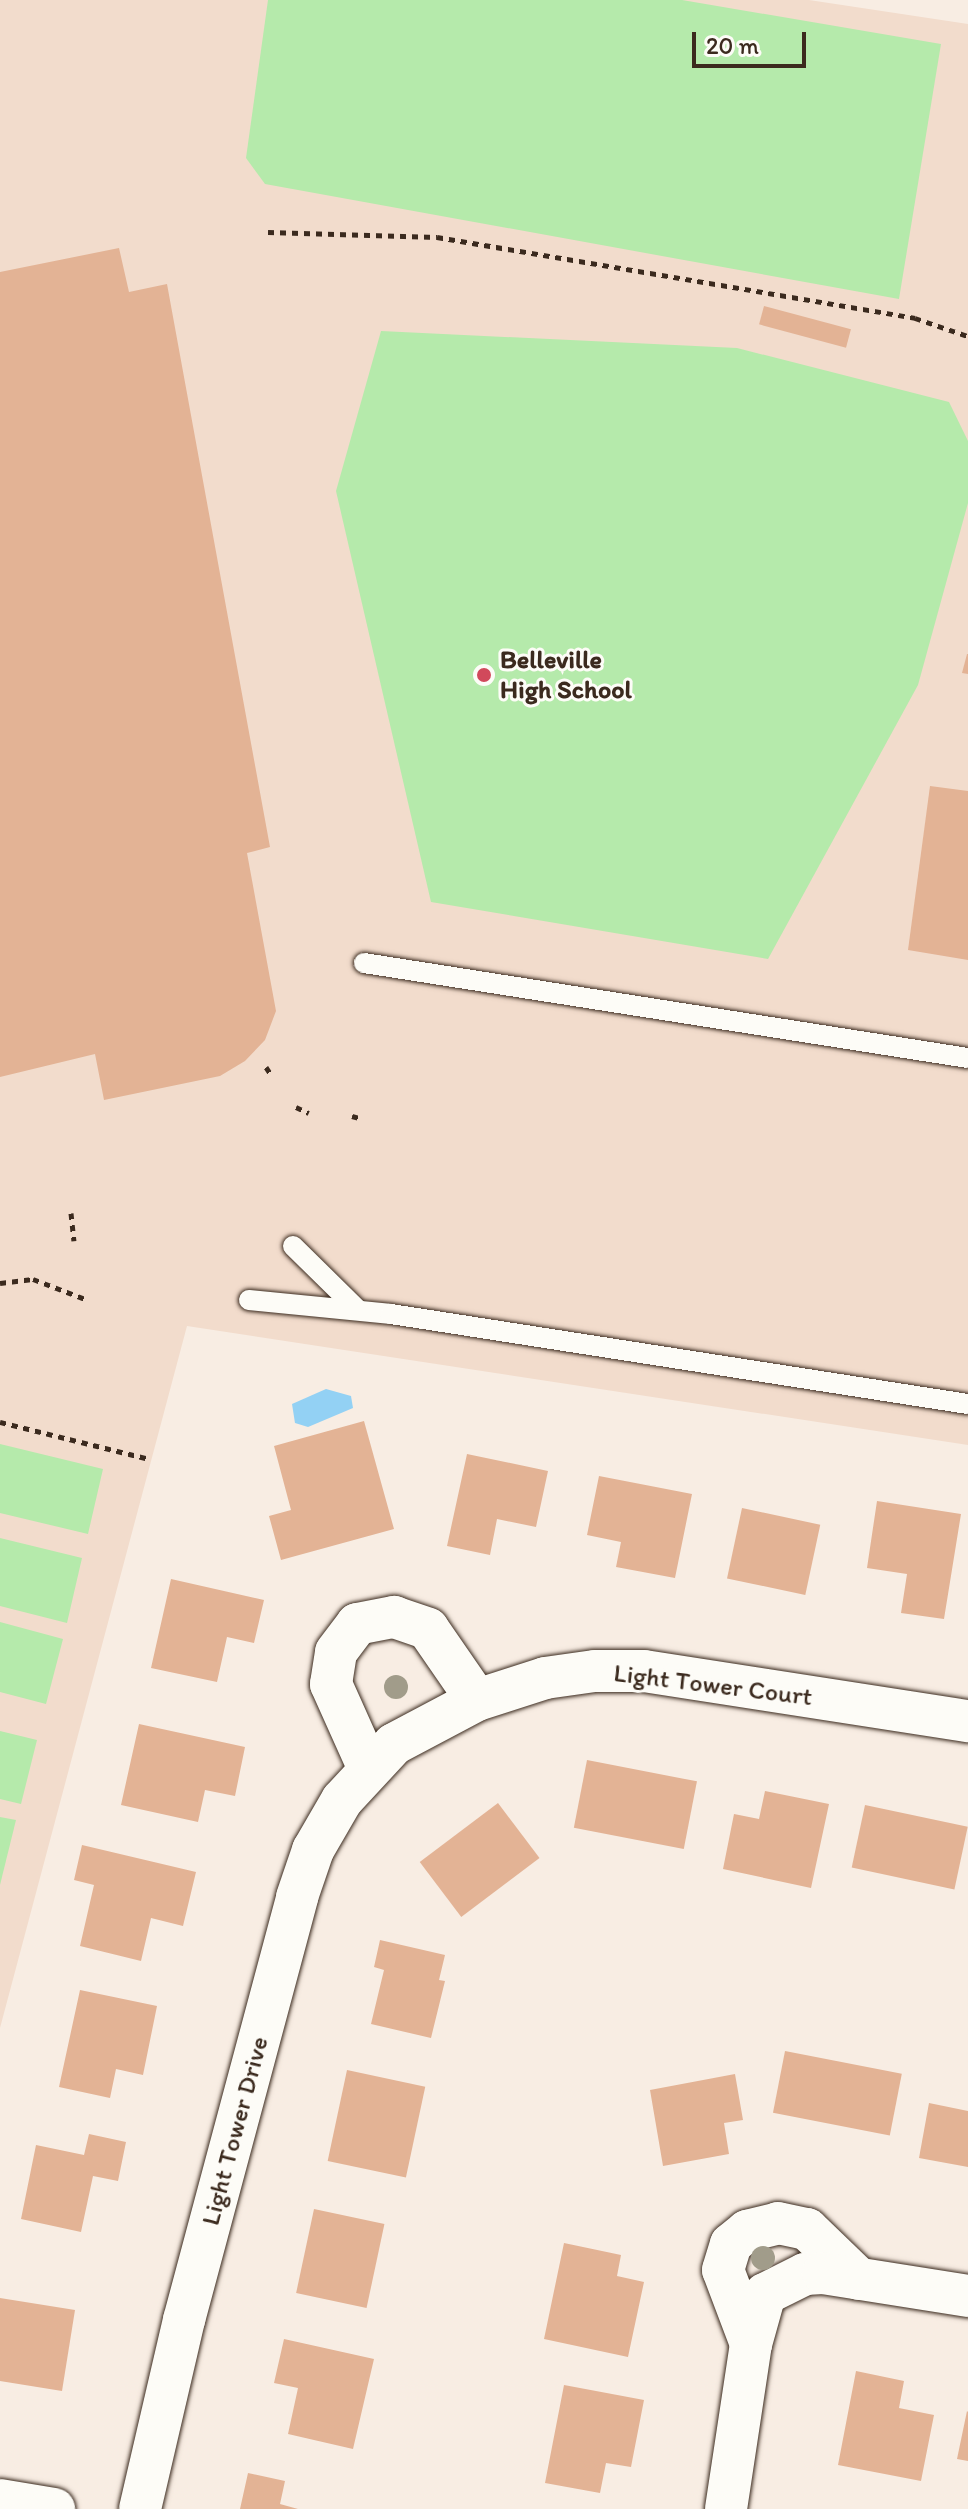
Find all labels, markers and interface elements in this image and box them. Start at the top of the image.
scale bar [696,16,810,66]
text: 20 m [706,31,759,60]
place label: Belleville High School [500,644,631,706]
marker: Belleville High School [475,666,493,684]
street label: Light Tower Court [613,1657,813,1713]
street label: Light Tower Drive [195,2034,275,2228]

